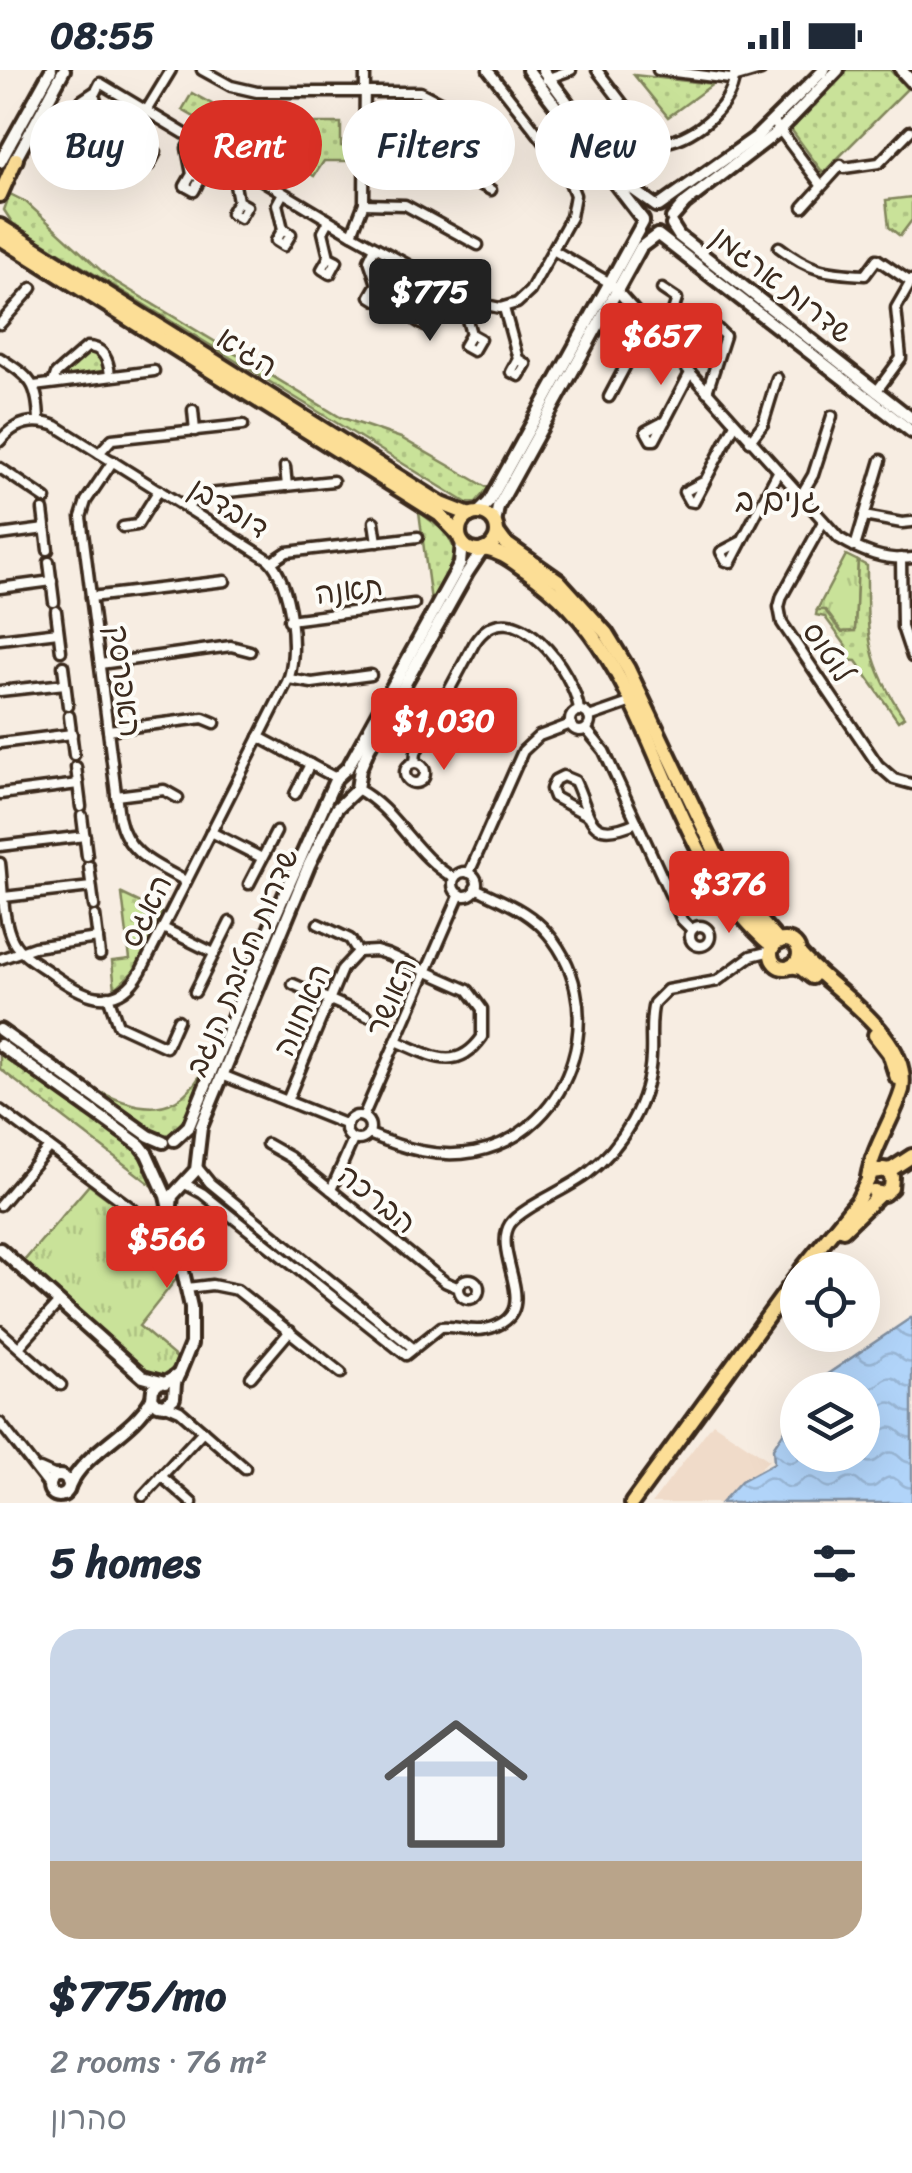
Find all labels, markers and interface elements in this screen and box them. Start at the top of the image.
text: 08:55 [50,2,155,69]
chip: Buy [30,100,159,190]
chip: Rent [179,100,322,190]
chip: Filters [342,100,515,190]
chip: New [535,100,671,190]
street label: שדרות ארגמן [699,212,865,358]
pin: $775 [371,259,489,344]
text: $775 [391,263,469,320]
pin: $657 [602,303,720,388]
text: $657 [622,307,700,364]
street label: הגיא [205,312,289,392]
street label: דובדבן [178,462,280,554]
district label: גנים ב [735,472,821,529]
street label: תאנה [312,559,386,621]
street label: לוטוס [787,610,869,695]
street label: האפרסק [90,622,158,740]
pin: $1,030 [363,688,525,773]
text: $1,030 [393,692,495,749]
street label: שדרות חטיבת הנגב [170,839,314,1085]
pin: $376 [670,851,788,936]
text: $376 [691,855,767,912]
street label: האגס [104,864,188,958]
street label: האושר [350,948,432,1046]
street label: האחווה [257,954,347,1066]
street label: הברכה [325,1150,429,1248]
pin: $566 [108,1206,226,1291]
text: $566 [128,1210,206,1267]
map controls [780,1252,880,1472]
button: locate [780,1252,880,1352]
button: layers [780,1372,880,1472]
text: 5 homes [50,1526,201,1600]
icon: filters [807,1536,862,1591]
icon: home [366,1694,546,1874]
text: $775/mo [50,1959,226,2033]
text: 2 rooms · 76 m² [50,2033,267,2090]
text: סהרון [50,2090,127,2147]

